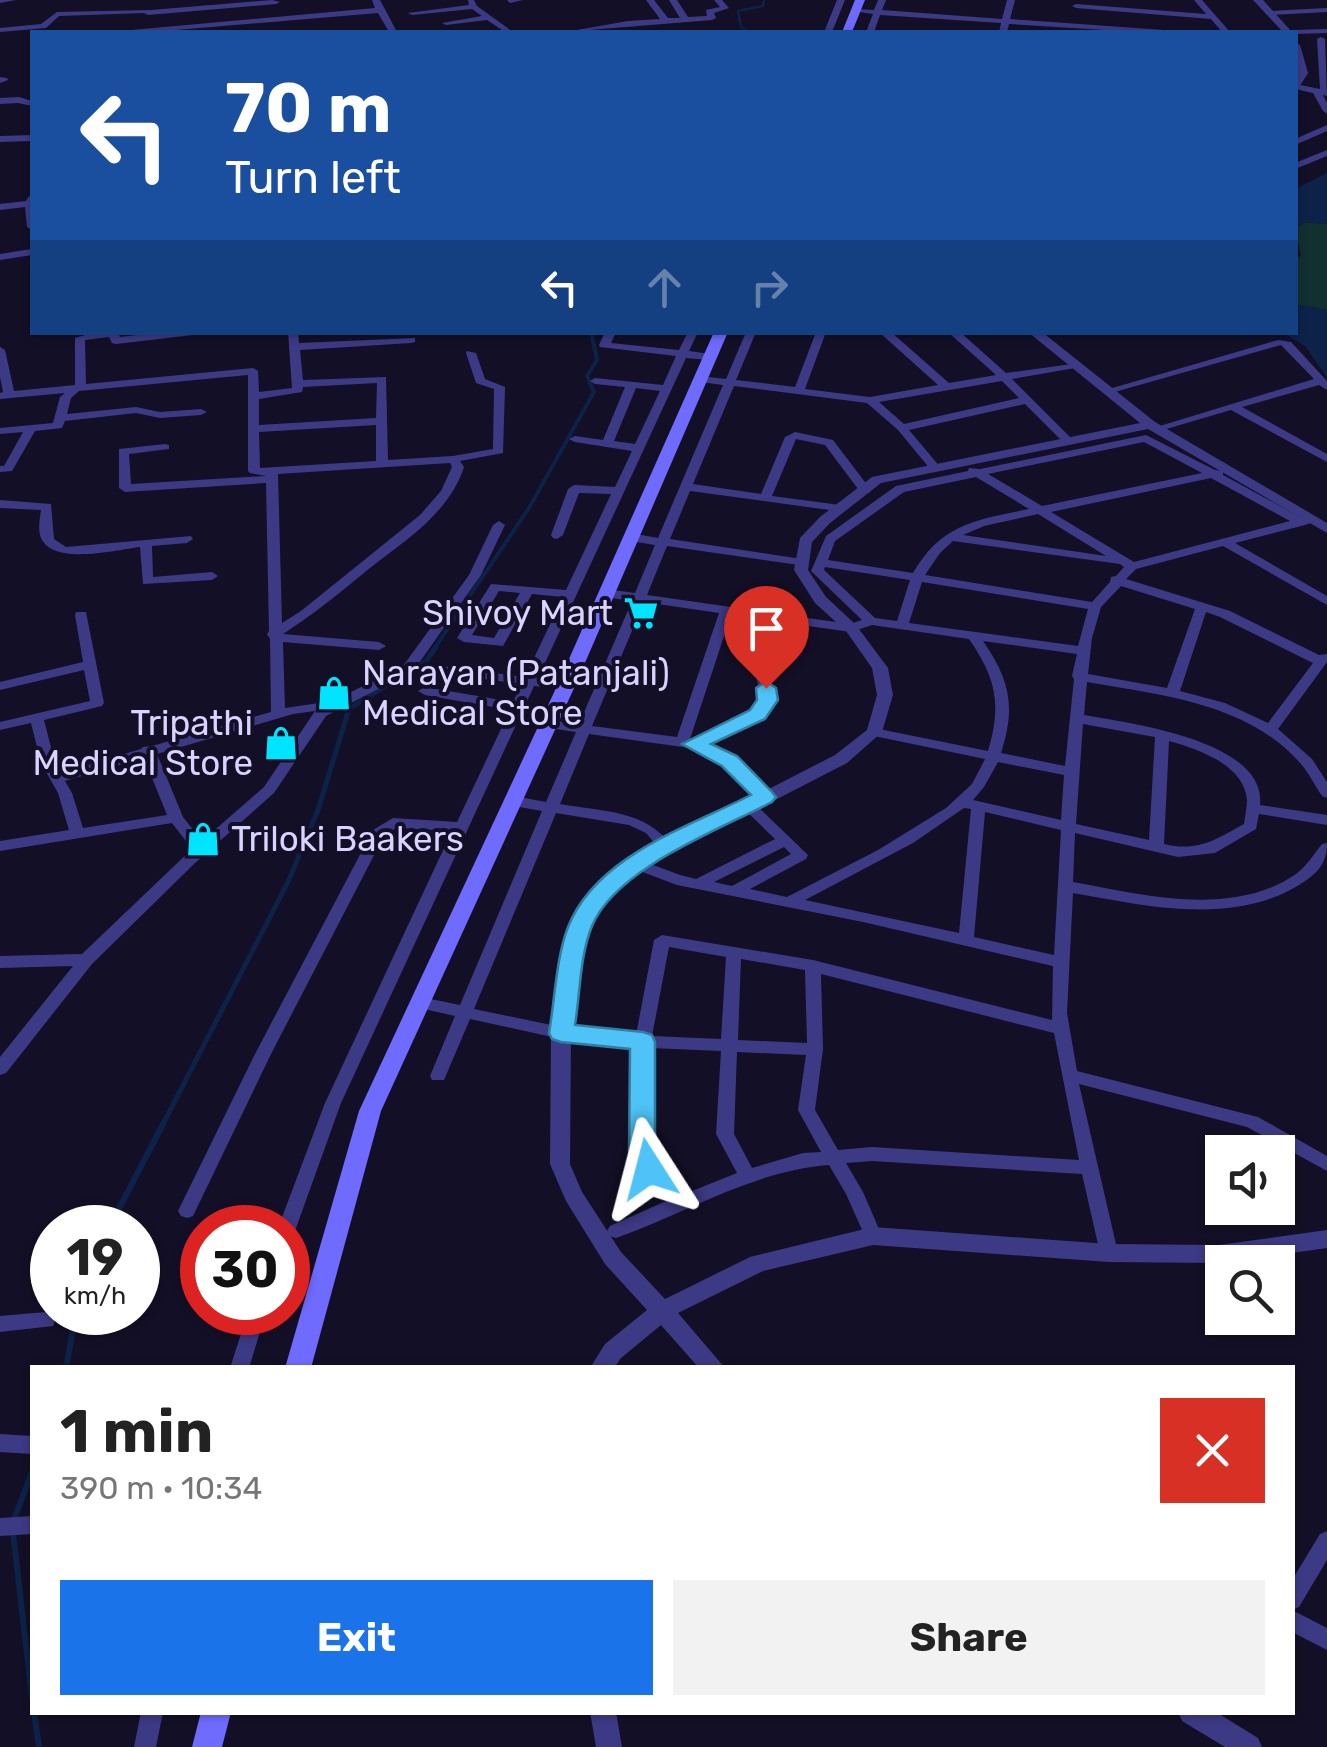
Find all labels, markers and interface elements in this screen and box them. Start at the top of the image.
text: 70 m [225,67,392,150]
icon: left [60,70,190,200]
text: Turn left [225,151,401,204]
icon: left [532,260,587,315]
icon: ahead [637,260,692,315]
icon: right [742,260,797,315]
pin [724,586,809,689]
place label: Shivoy Mart [422,592,613,634]
supermarket icon: Shivoy Mart [622,594,660,632]
icon: arrive [739,601,794,656]
place label: Narayan (Patanjali) Medical Store [362,652,670,734]
shop icon: Narayan (Patanjali) Medical Store [315,674,353,712]
place label: Tripathi Medical Store [32,702,253,784]
shop icon: Tripathi Medical Store [262,724,300,762]
place label: Triloki Baakers [231,818,464,860]
shop icon: Triloki Baakers [184,820,222,858]
position arrow [597,1117,701,1221]
map controls [1205,1135,1295,1335]
button: sound [1205,1135,1295,1225]
speed limit sign: 30 [180,1205,310,1335]
text: 19 [67,1228,123,1288]
button: search [1205,1245,1295,1335]
text: km/h [64,1281,126,1310]
text: 1 min [60,1396,213,1467]
button: close [1160,1398,1265,1503]
text: 390 m · 10:34 [60,1469,262,1507]
button: Exit [60,1580,653,1695]
button: Share [673,1580,1265,1695]

